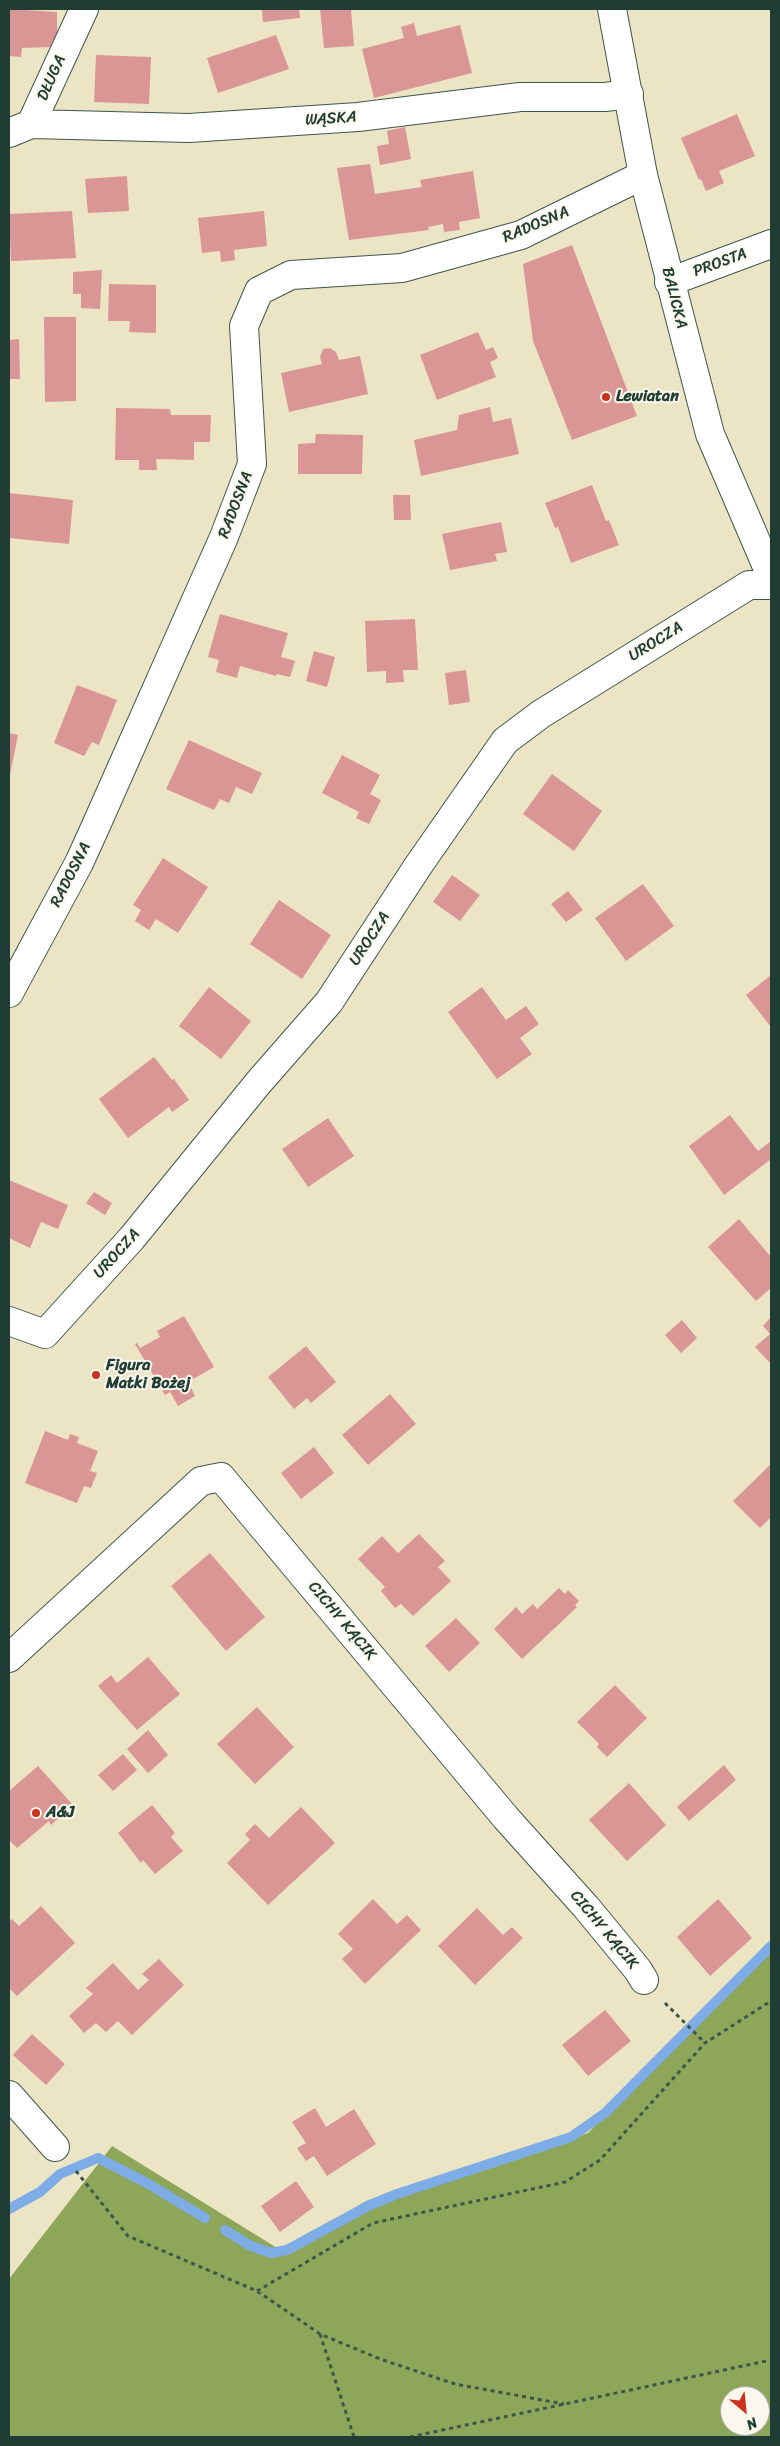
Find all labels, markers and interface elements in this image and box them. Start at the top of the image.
street label: DŁUGA [33,52,71,104]
street label: WĄSKA [305,108,357,130]
street label: RADOSNA [500,202,572,248]
street label: PROSTA [691,244,749,282]
street label: BALICKA [657,265,691,331]
place label: Lewiatan [616,387,679,407]
marker: Lewiatan [600,391,612,403]
street label: RADOSNA [214,469,258,541]
street label: UROCZA [625,618,687,666]
street label: RADOSNA [47,839,95,911]
street label: UROCZA [346,908,394,970]
street label: UROCZA [90,1225,144,1283]
place label: Figura Matki Bożej [106,1356,190,1394]
marker: Figura Matki Bożej [90,1369,102,1381]
street label: CICHY KĄCIK [304,1578,380,1664]
place label: A&J [46,1803,74,1823]
marker: A&J [30,1807,42,1819]
street label: CICHY KĄCIK [566,1887,642,1973]
north arrow [720,2386,770,2436]
text: N [742,2410,762,2437]

